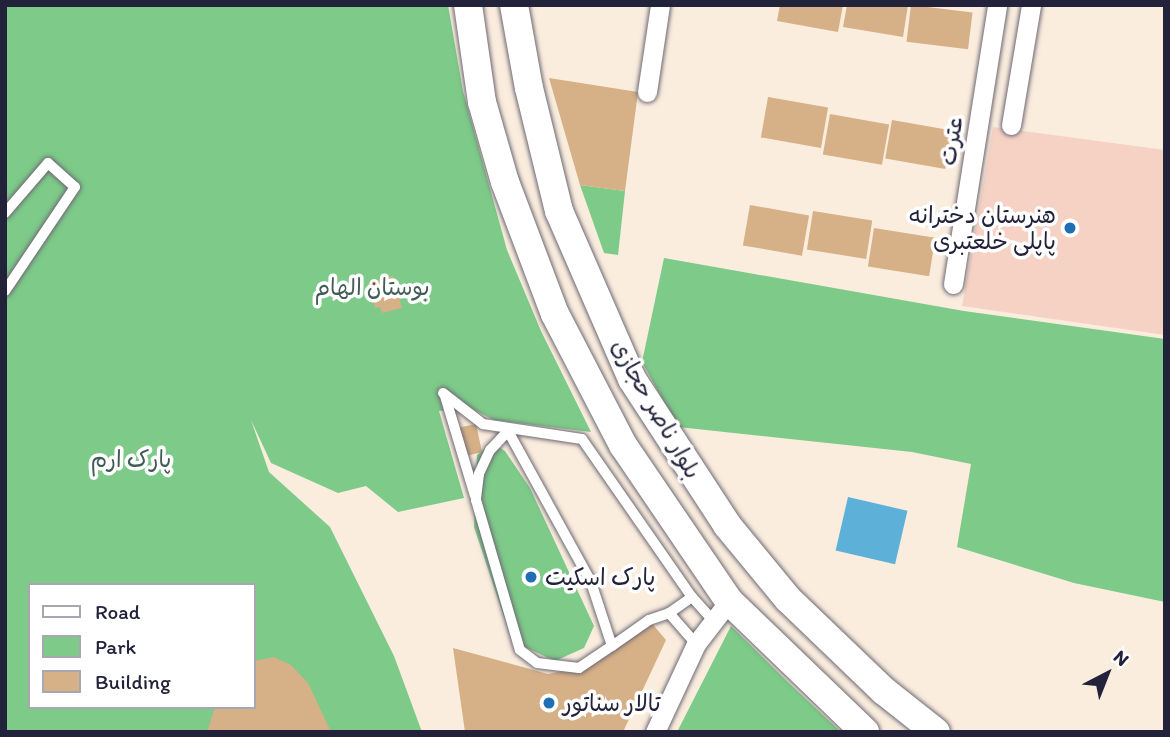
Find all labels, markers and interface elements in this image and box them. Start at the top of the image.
street label: عترت [934,115,968,167]
place label: هنرستان دخترانه پاپلی خلعتبری [908,201,1056,255]
marker: هنرستان دخترانه پاپلی خلعتبری [1062,220,1078,236]
park label: بوستان الهام [314,273,430,301]
street label: بلوار ناصر حجازی [605,335,707,483]
park label: پارک ارم [91,445,171,473]
place label: پارک اسکیت [545,563,656,591]
marker: پارک اسکیت [523,569,539,585]
legend [28,583,256,709]
text: Road [95,599,140,624]
text: Park [95,634,136,659]
north arrow [1072,639,1142,709]
text: N [1109,645,1134,671]
text: Building [95,669,171,694]
place label: تالار سناتور [563,689,661,717]
marker: تالار سناتور [541,695,557,711]

